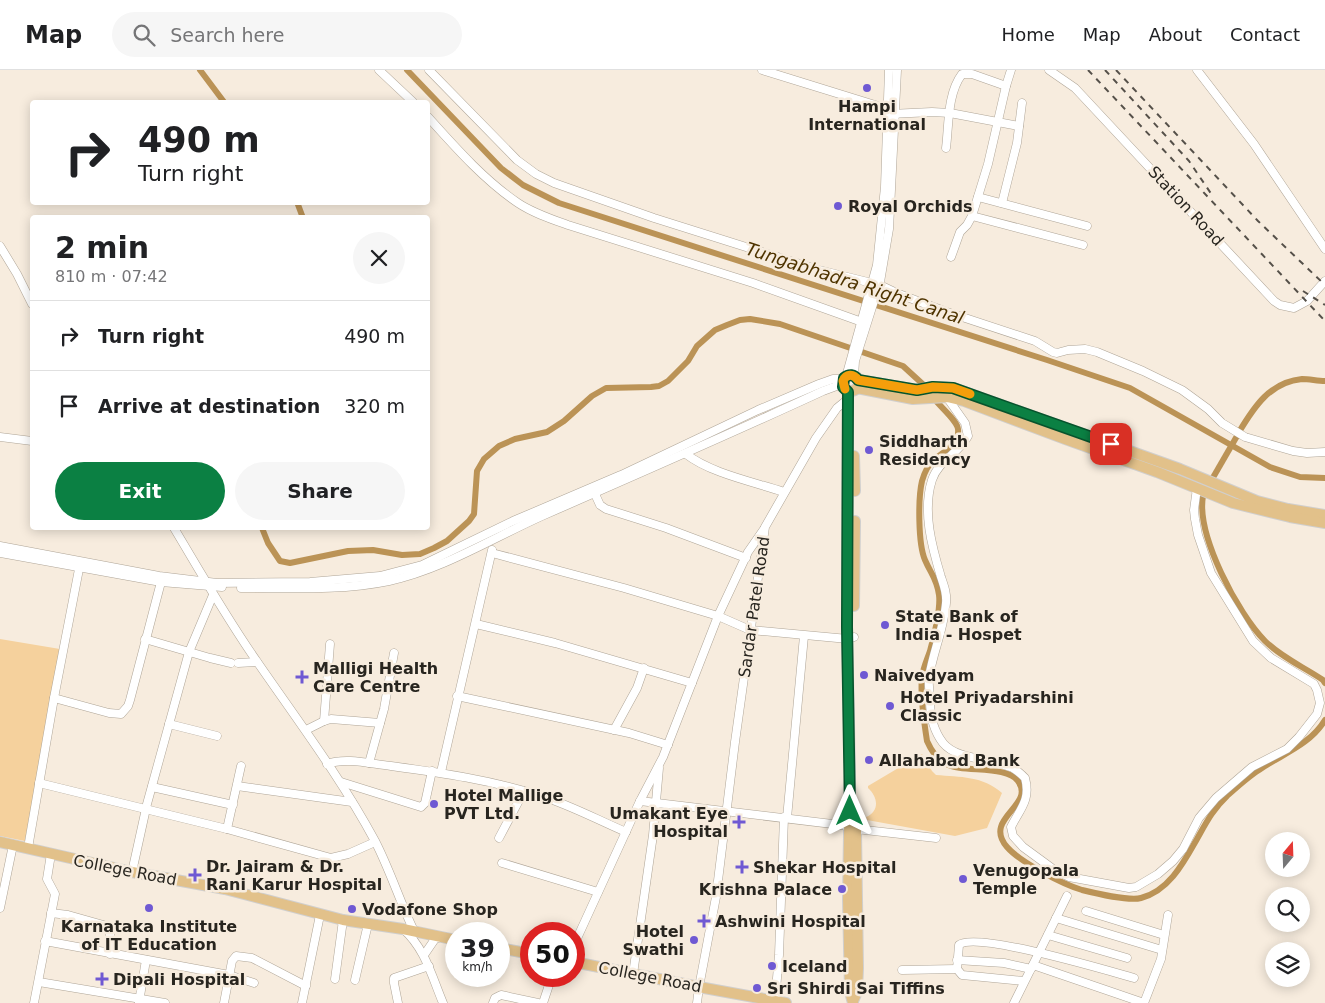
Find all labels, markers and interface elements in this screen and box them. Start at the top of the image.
search box [112,12,462,57]
text: Map [25,21,82,49]
icon: search [130,21,158,49]
text: Search here [170,24,284,46]
text: Home [1002,24,1055,45]
text: Map [1083,24,1121,45]
text: About [1149,24,1202,45]
text: Contact [1230,24,1300,45]
marker: Hampi International [861,82,873,94]
place label: Hampi International [808,97,926,134]
icon: right [55,120,120,185]
text: 490 m [138,120,260,160]
text: Turn right [138,161,243,186]
street label: Station Road [1144,162,1228,250]
place label: Royal Orchids [848,197,972,216]
marker: Royal Orchids [832,200,844,212]
text: 2 min [55,230,149,265]
button: close [353,232,405,284]
water label: Tungabhadra Right Canal [743,238,967,328]
text: 810 m · 07:42 [55,267,168,286]
icon: right [55,322,83,350]
text: Turn right [98,325,204,347]
text: 490 m [344,325,405,347]
icon: arrive [55,392,83,420]
text: Arrive at destination [98,395,320,417]
text: 320 m [344,395,405,417]
pin [1090,423,1132,465]
icon: arrive [1097,430,1125,458]
place label: Siddharth Residency [879,432,971,469]
marker: Siddharth Residency [863,444,875,456]
button: Exit [55,462,225,520]
button: Share [235,462,405,520]
street label: Sardar Patel Road [735,535,773,679]
place label: State Bank of India - Hospet [895,607,1022,644]
marker: State Bank of India - Hospet [879,619,891,631]
place label: Malligi Health Care Centre [313,659,438,696]
place label: Naivedyam [874,666,974,685]
marker: Naivedyam [858,669,870,681]
marker: Malligi Health Care Centre [295,670,309,684]
place label: Hotel Priyadarshini Classic [900,688,1074,725]
marker: Hotel Priyadarshini Classic [884,700,896,712]
place label: Allahabad Bank [879,751,1020,770]
marker: Allahabad Bank [863,754,875,766]
position arrow [823,784,875,836]
place label: Hotel Mallige PVT Ltd. [444,786,564,823]
marker: Hotel Mallige PVT Ltd. [428,798,440,810]
place label: Umakant Eye Hospital [609,804,728,841]
marker: Umakant Eye Hospital [732,815,746,829]
north arrow [1265,832,1310,878]
map controls [1265,832,1310,987]
street label: College Road [72,851,178,889]
place label: Dr. Jairam & Dr. Rani Karur Hospital [206,857,382,894]
place label: Shekar Hospital [753,858,896,877]
marker: Shekar Hospital [735,860,749,874]
place label: Venugopala Temple [973,861,1079,898]
marker: Dr. Jairam & Dr. Rani Karur Hospital [188,868,202,882]
marker: Venugopala Temple [957,873,969,885]
place label: Krishna Palace [699,880,832,899]
marker: Krishna Palace [836,883,848,895]
button: search [1265,887,1310,932]
place label: Vodafone Shop [362,900,498,919]
marker: Karnataka Institute of IT Education [143,902,155,914]
marker: Vodafone Shop [346,903,358,915]
place label: Ashwini Hospital [715,912,866,931]
marker: Ashwini Hospital [697,914,711,928]
place label: Karnataka Institute of IT Education [61,917,237,954]
speed limit sign: 50 [520,922,585,987]
place label: Hotel Swathi [622,922,684,959]
text: 39 [460,934,495,963]
marker: Hotel Swathi [688,934,700,946]
button: layers [1265,942,1310,987]
place label: Iceland [782,957,847,976]
street label: College Road [597,958,703,996]
text: km/h [462,960,493,974]
marker: Iceland [766,960,778,972]
place label: Dipali Hospital [113,970,245,989]
marker: Dipali Hospital [95,972,109,986]
place label: Sri Shirdi Sai Tiffins [767,979,945,998]
marker: Sri Shirdi Sai Tiffins [751,982,763,994]

